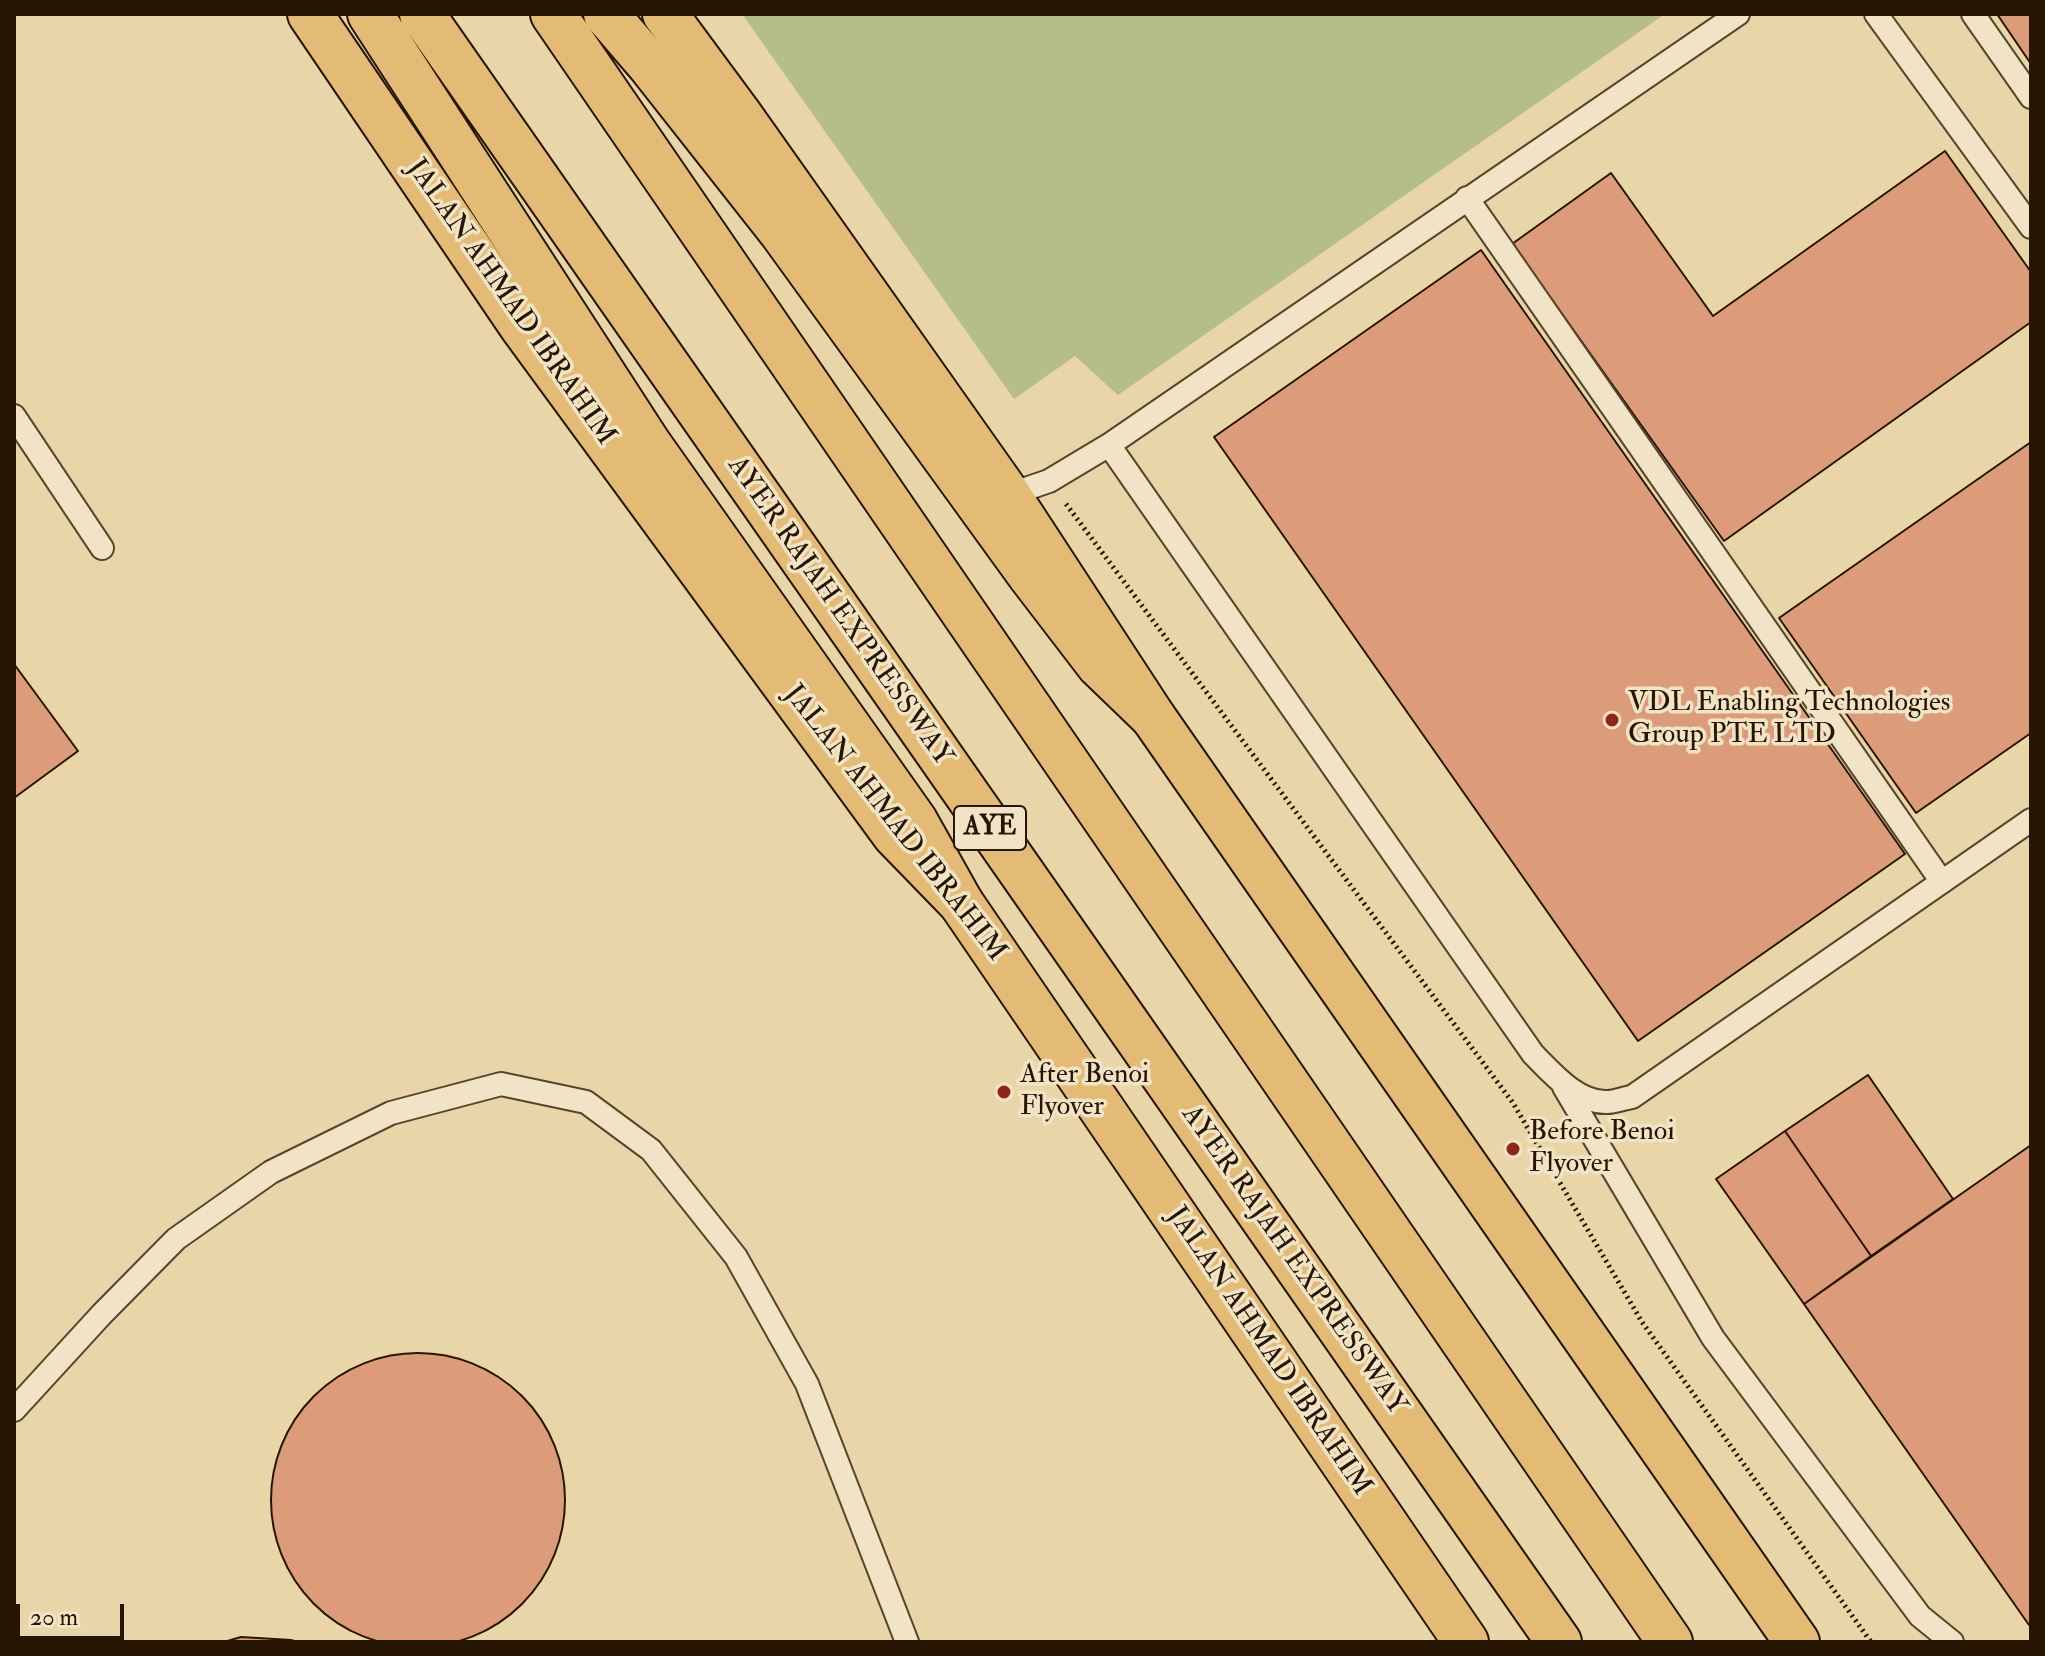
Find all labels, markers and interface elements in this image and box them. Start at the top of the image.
street label: JALAN AHMAD IBRAHIM [398,153,622,453]
street label: AYER RAJAH EXPRESSWAY [719,451,959,773]
street label: JALAN AHMAD IBRAHIM [776,679,1012,969]
place label: VDL Enabling Technologies Group PTE LTD [1628,687,1950,753]
marker: VDL Enabling Technologies Group PTE LTD [1603,711,1621,729]
road number: AYE [954,806,1026,850]
place label: After Benoi Flyover [1020,1059,1149,1125]
marker: After Benoi Flyover [995,1083,1013,1101]
street label: AYER RAJAH EXPRESSWAY [1173,1100,1413,1422]
place label: Before Benoi Flyover [1529,1116,1675,1182]
marker: Before Benoi Flyover [1504,1140,1522,1158]
street label: JALAN AHMAD IBRAHIM [1159,1201,1377,1503]
scale bar [20,1588,128,1638]
text: 20 m [30,1602,78,1633]

